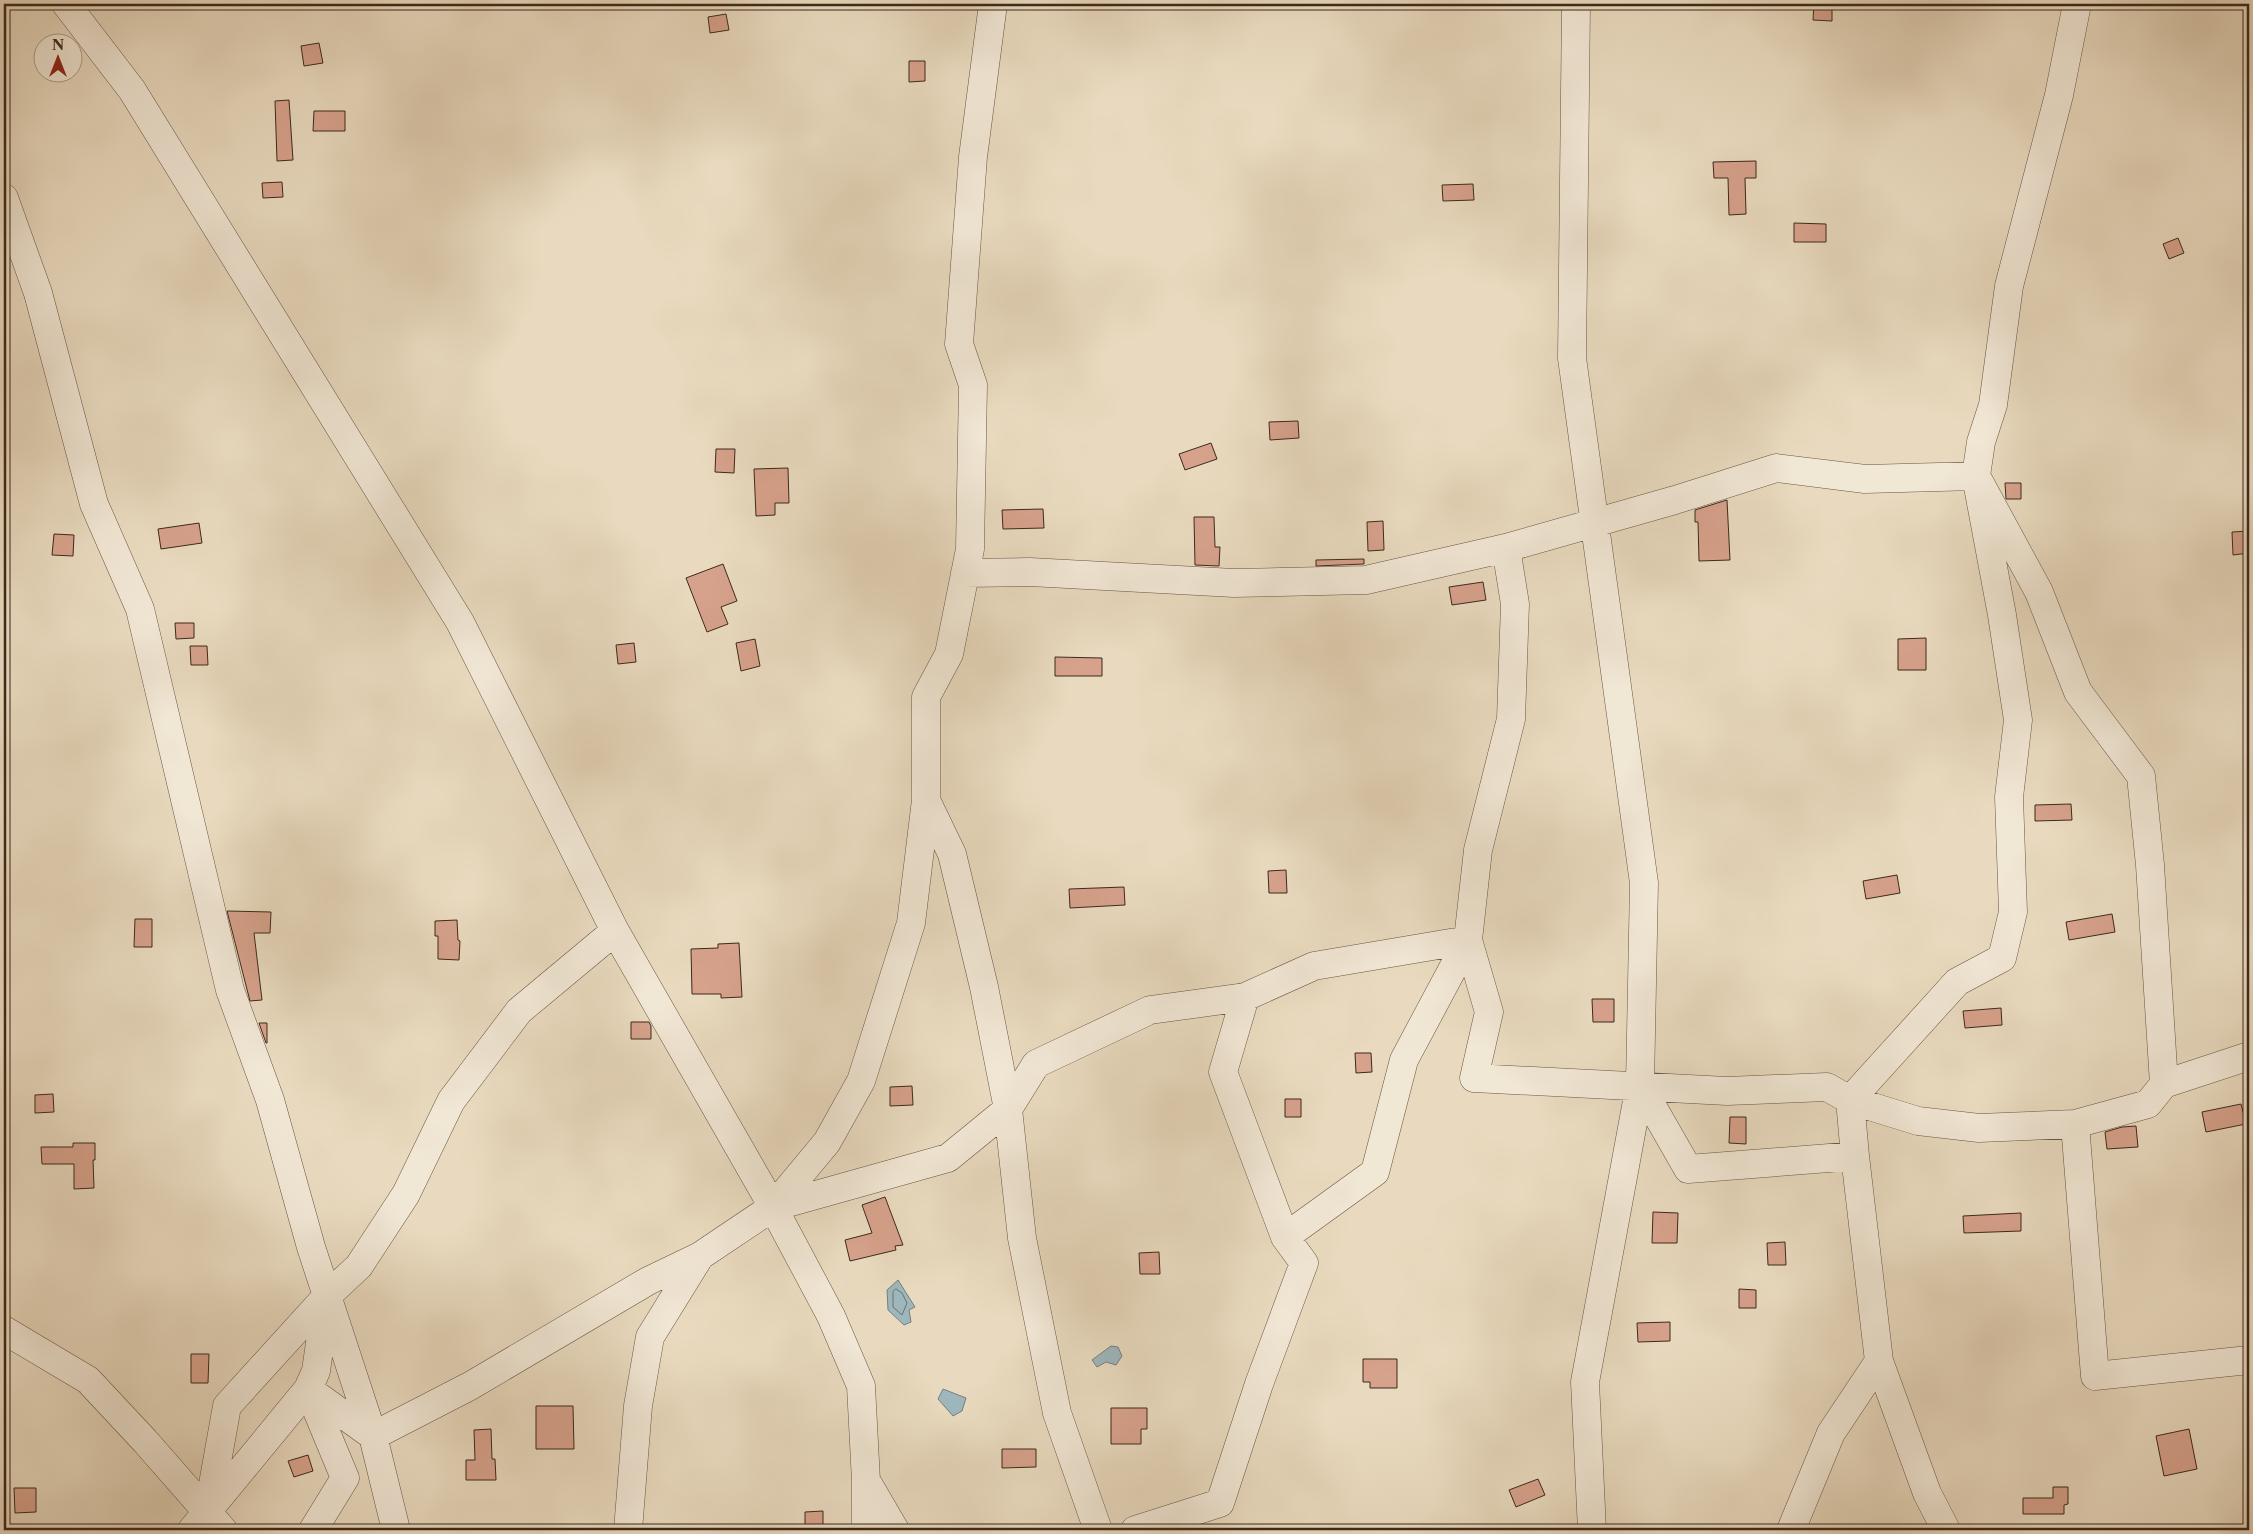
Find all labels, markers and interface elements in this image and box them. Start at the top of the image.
north arrow [32,32,82,82]
text: N [52,36,64,54]

